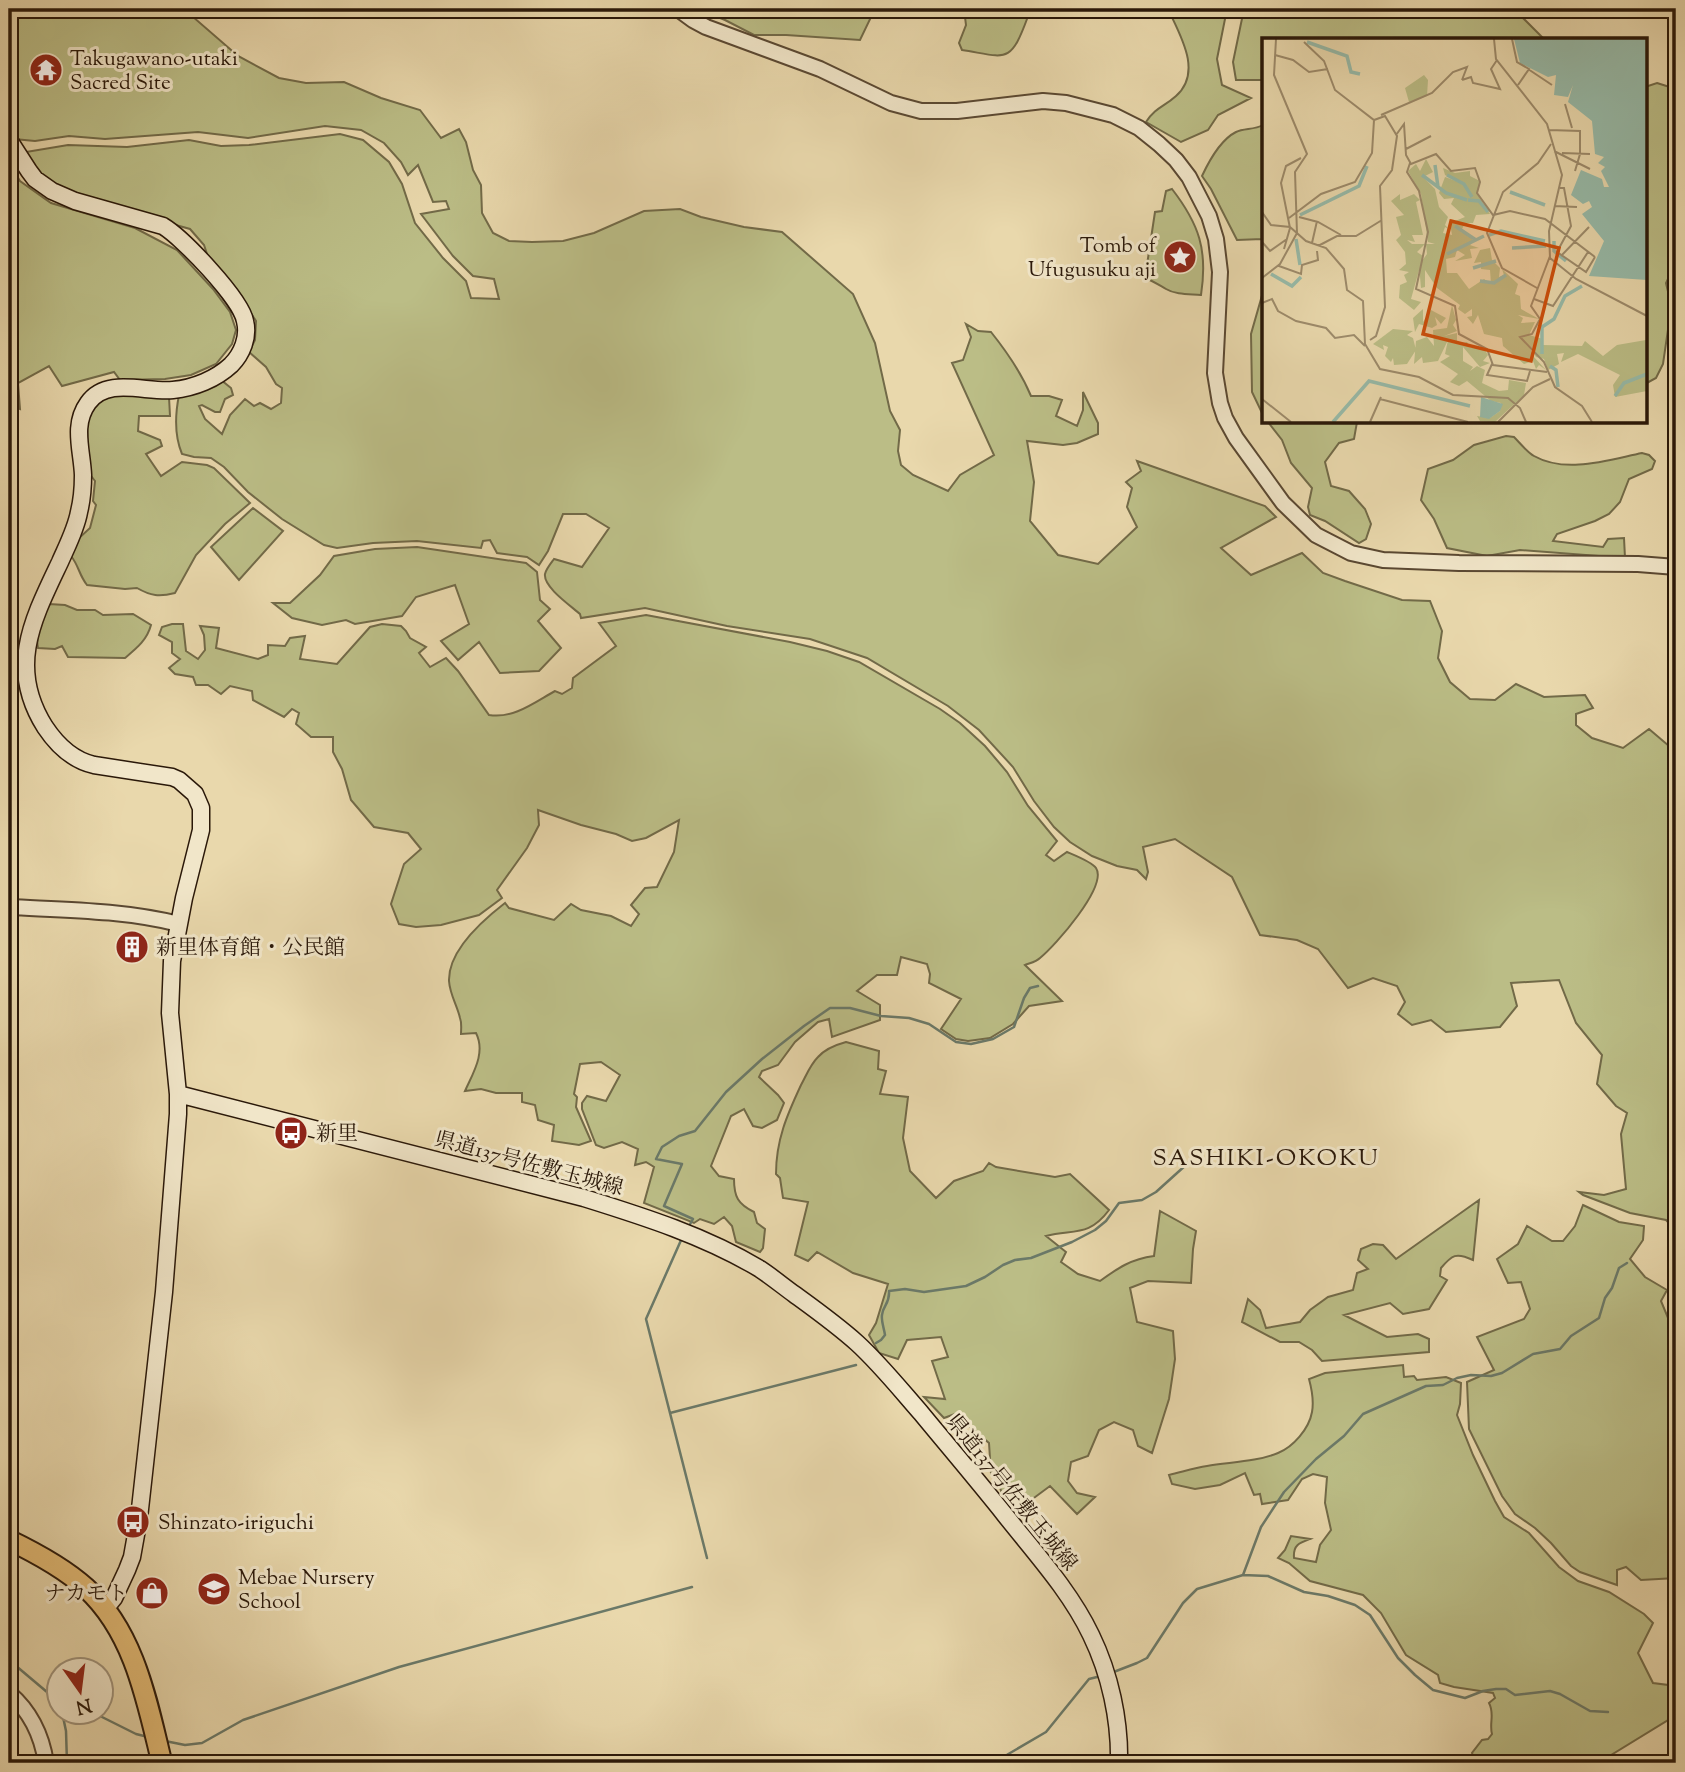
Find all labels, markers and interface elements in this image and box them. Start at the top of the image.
inset map [1262,38,1646,424]
place label: Takugawano-utaki Sacred Site [70,45,238,99]
temple icon: Takugawano-utaki Sacred Site [27,51,65,89]
place label: Tomb of Ufugusuku aji [1028,232,1158,286]
place icon: Tomb of Ufugusuku aji [1161,238,1199,276]
building icon: 新里体育館・公民館 [113,928,151,966]
place label: 新里体育館・公民館 [156,934,345,964]
bus stop icon: 新里 [272,1114,310,1152]
place label: 新里 [316,1120,358,1150]
street label: 県道137号佐敷玉城線 [431,1125,626,1205]
district label: SASHIKI-OKOKU [1152,1142,1380,1176]
street label: 県道137号佐敷玉城線 [938,1408,1083,1578]
bus stop icon: Shinzato-iriguchi [114,1503,152,1541]
place label: Shinzato-iriguchi [158,1509,314,1539]
place label: Mebae Nursery School [238,1564,375,1618]
school or university icon: Mebae Nursery School [195,1570,233,1608]
shop icon: ナカモト [133,1574,171,1612]
place label: ナカモト [44,1580,128,1610]
north arrow [46,1656,116,1726]
text: N [73,1690,94,1720]

